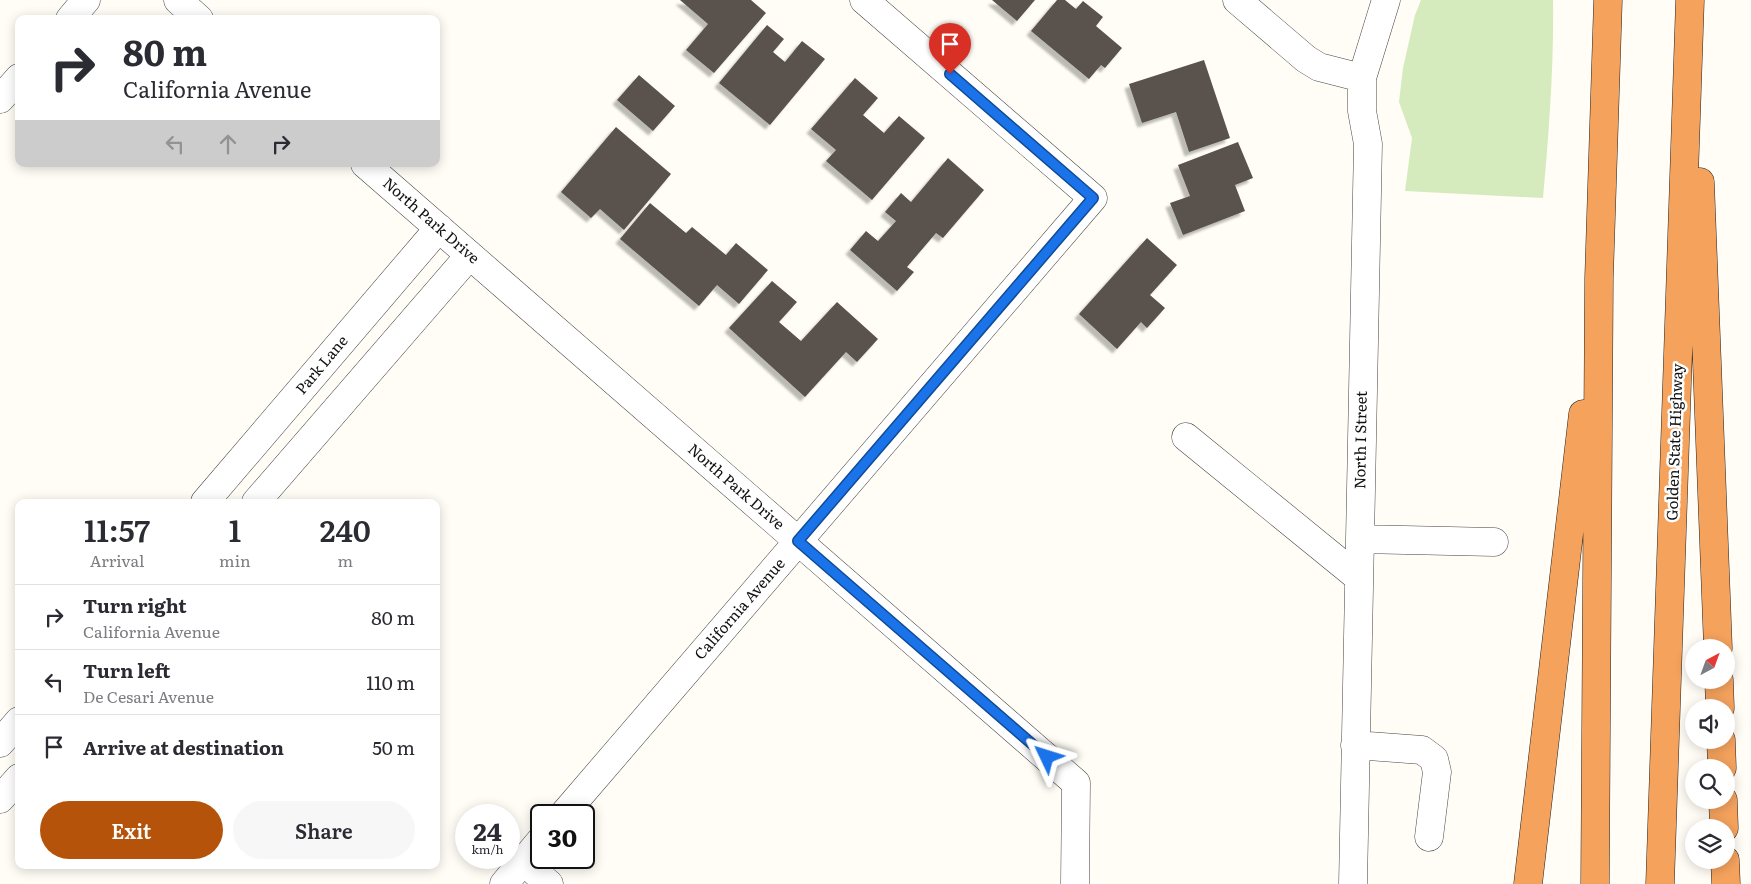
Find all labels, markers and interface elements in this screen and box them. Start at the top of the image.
pin [929,23,971,74]
text: 80 m [123,25,207,77]
icon: arrive [936,30,964,58]
icon: right [40,35,105,100]
text: California Avenue [123,72,311,105]
icon: left [161,130,189,158]
icon: ahead [214,130,242,158]
icon: right [267,130,295,158]
street label: North Park Drive [378,171,486,269]
street label: Park Lane [289,329,353,399]
street label: Golden State Highway [1659,363,1688,521]
street label: North I Street [1347,390,1372,489]
street label: North Park Drive [683,437,791,535]
text: 11:57 [84,507,150,551]
text: 1 [229,507,241,551]
text: 240 [320,507,371,551]
text: Arrival [90,548,144,572]
text: min [219,548,251,572]
text: m [338,548,353,572]
street label: California Avenue [688,552,790,664]
text: Turn right [83,591,187,619]
icon: right [40,603,68,631]
text: 80 m [371,603,415,631]
text: California Avenue [83,619,220,643]
north arrow [1685,639,1735,689]
map controls [1685,639,1735,869]
text: Turn left [83,656,170,684]
icon: left [40,668,68,696]
text: 110 m [366,668,415,696]
text: De Cesari Avenue [83,684,214,708]
button: sound [1685,699,1735,749]
position arrow [1020,730,1072,782]
icon: arrive [40,733,68,761]
text: Arrive at destination [83,733,284,761]
text: 50 m [372,733,415,761]
button: search [1685,759,1735,809]
button: Exit [40,801,223,859]
button: Share [233,801,415,859]
speed limit sign: 30 [530,804,595,869]
text: 24 [473,812,502,849]
button: layers [1685,819,1735,869]
text: km/h [472,840,503,858]

